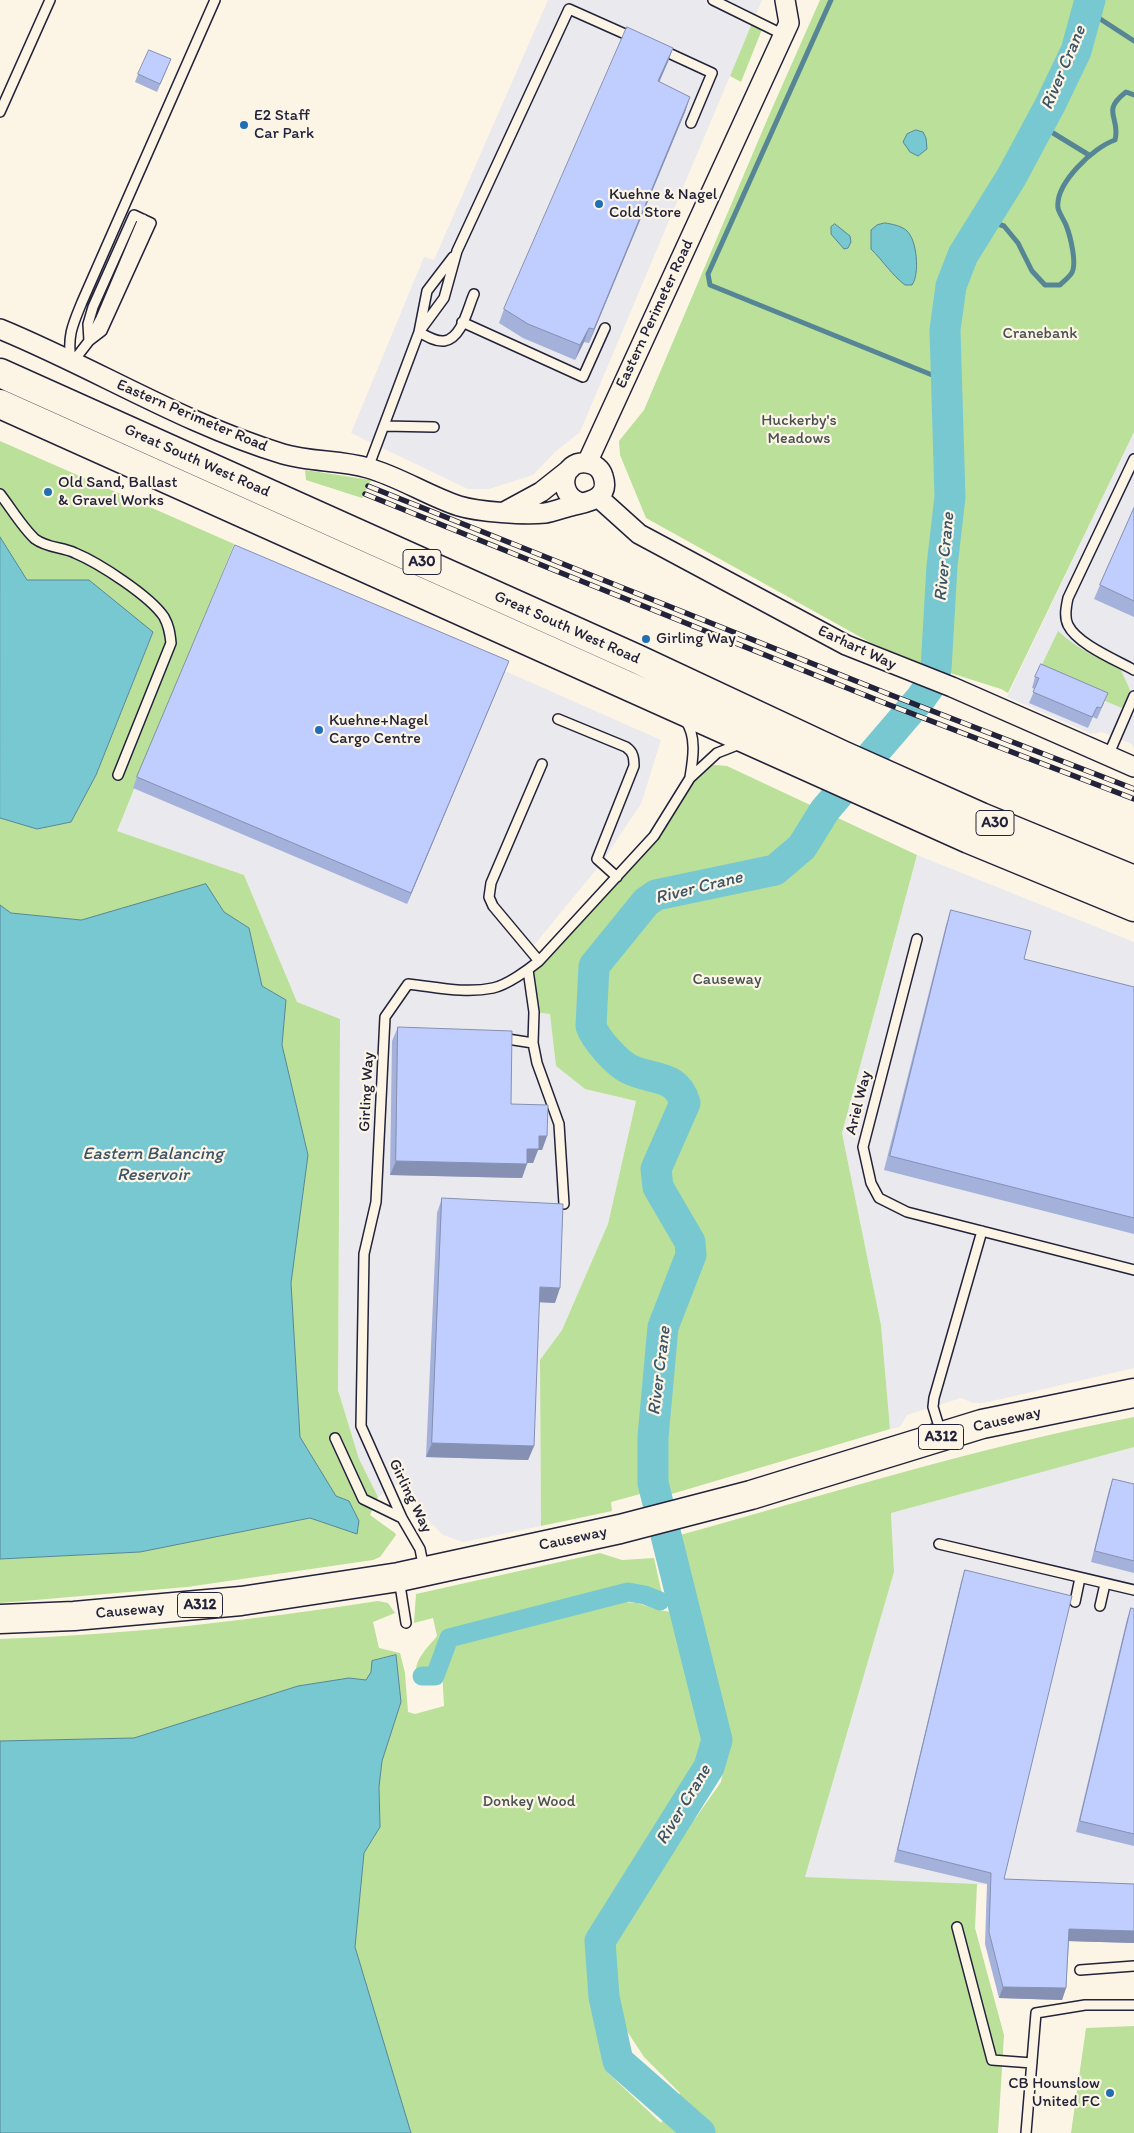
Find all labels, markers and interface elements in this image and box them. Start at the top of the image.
water label: River Crane [1037,23,1091,113]
place label: E2 Staff Car Park [254,106,314,144]
marker: E2 Staff Car Park [238,119,250,131]
place label: Kuehne & Nagel Cold Store [609,185,717,223]
marker: Kuehne & Nagel Cold Store [593,198,605,210]
street label: Eastern Perimeter Road [612,236,698,392]
park label: Cranebank [1003,324,1077,344]
street label: Eastern Perimeter Road [114,375,270,457]
park label: Huckerby's Meadows [761,411,837,449]
street label: Great South West Road [121,420,273,502]
place label: Old Sand, Ballast & Gravel Works [58,473,177,511]
marker: Old Sand, Ballast & Gravel Works [42,486,54,498]
water label: River Crane [930,512,960,602]
road number: A30 [403,550,441,574]
street label: Great South West Road [491,587,643,669]
street label: Earhart Way [815,621,899,675]
place label: Girling Way [656,629,736,649]
marker: Girling Way [640,633,652,645]
place label: Kuehne+Nagel Cargo Centre [329,711,428,749]
marker: Kuehne+Nagel Cargo Centre [313,724,325,736]
road number: A30 [976,810,1014,836]
water label: River Crane [653,867,745,909]
park label: Causeway [693,970,761,990]
street label: Girling Way [355,1052,379,1132]
street label: Ariel Way [842,1069,876,1137]
water label: Eastern Balancing Reservoir [83,1143,223,1186]
water label: River Crane [644,1325,676,1417]
street label: Causeway [971,1403,1043,1437]
road number: A312 [918,1424,964,1450]
street label: Girling Way [384,1456,436,1536]
street label: Causeway [537,1522,609,1556]
road number: A312 [178,1592,222,1618]
street label: Causeway [95,1598,165,1624]
water label: River Crane [652,1761,716,1849]
park label: Donkey Wood [482,1792,576,1812]
place label: CB Hounslow United FC [1008,2074,1100,2112]
marker: CB Hounslow United FC [1104,2087,1116,2099]

